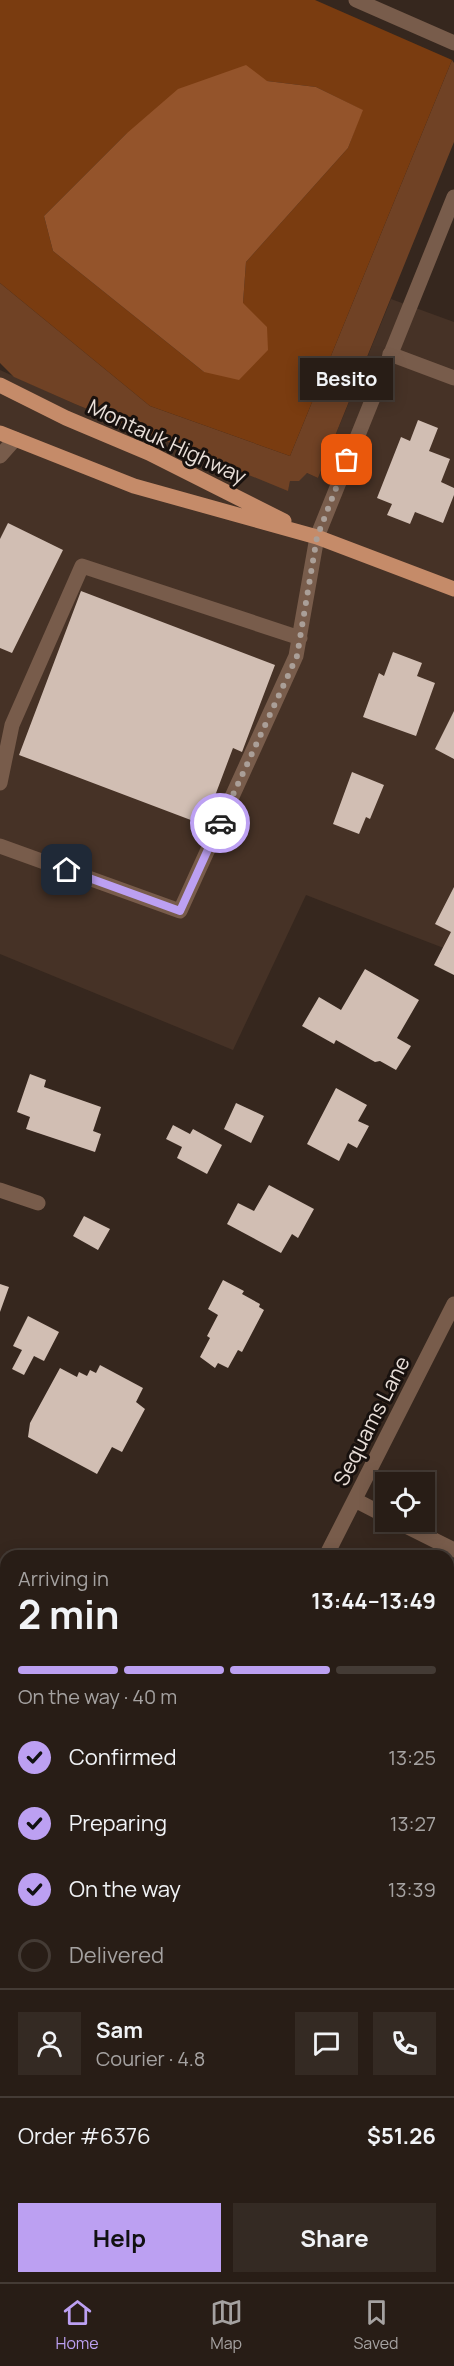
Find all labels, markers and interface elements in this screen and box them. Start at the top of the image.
callout: Besito [300,358,394,400]
text: Besito [316,365,377,392]
street label: Montauk Highway [84,392,251,490]
pin [321,434,372,485]
icon: bag [330,443,363,476]
courier [190,793,250,853]
icon: car [204,807,237,840]
pin [41,844,92,895]
icon: home [50,853,83,886]
street label: Sequams Lane [326,1351,416,1490]
map controls [375,1472,435,1532]
button: locate [375,1472,435,1532]
text: Arriving in [18,1565,109,1592]
text: 13:44–13:49 [311,1586,436,1616]
text: 2 min [18,1587,119,1641]
text: On the way · 40 m [18,1683,177,1710]
icon: check [18,1741,51,1774]
text: Confirmed [69,1742,177,1772]
text: 13:25 [388,1744,436,1771]
icon: check [18,1807,51,1840]
text: Preparing [69,1808,167,1838]
text: 13:27 [390,1810,436,1837]
icon: check [18,1873,51,1906]
text: On the way [69,1874,181,1904]
text: 13:39 [388,1876,436,1903]
text: Delivered [69,1940,164,1970]
button: person [18,2012,81,2075]
button: chat [295,2012,358,2075]
button: phone [373,2012,436,2075]
text: Sam [96,2015,143,2045]
text: Courier · 4.8 [96,2045,205,2072]
text: Order #6376 [18,2121,151,2151]
text: $51.26 [367,2121,436,2151]
button: Help [18,2203,221,2272]
button: Share [233,2203,436,2272]
tab: Home [55,2296,99,2354]
tab: Map [210,2296,243,2354]
tab: Saved [353,2296,399,2354]

